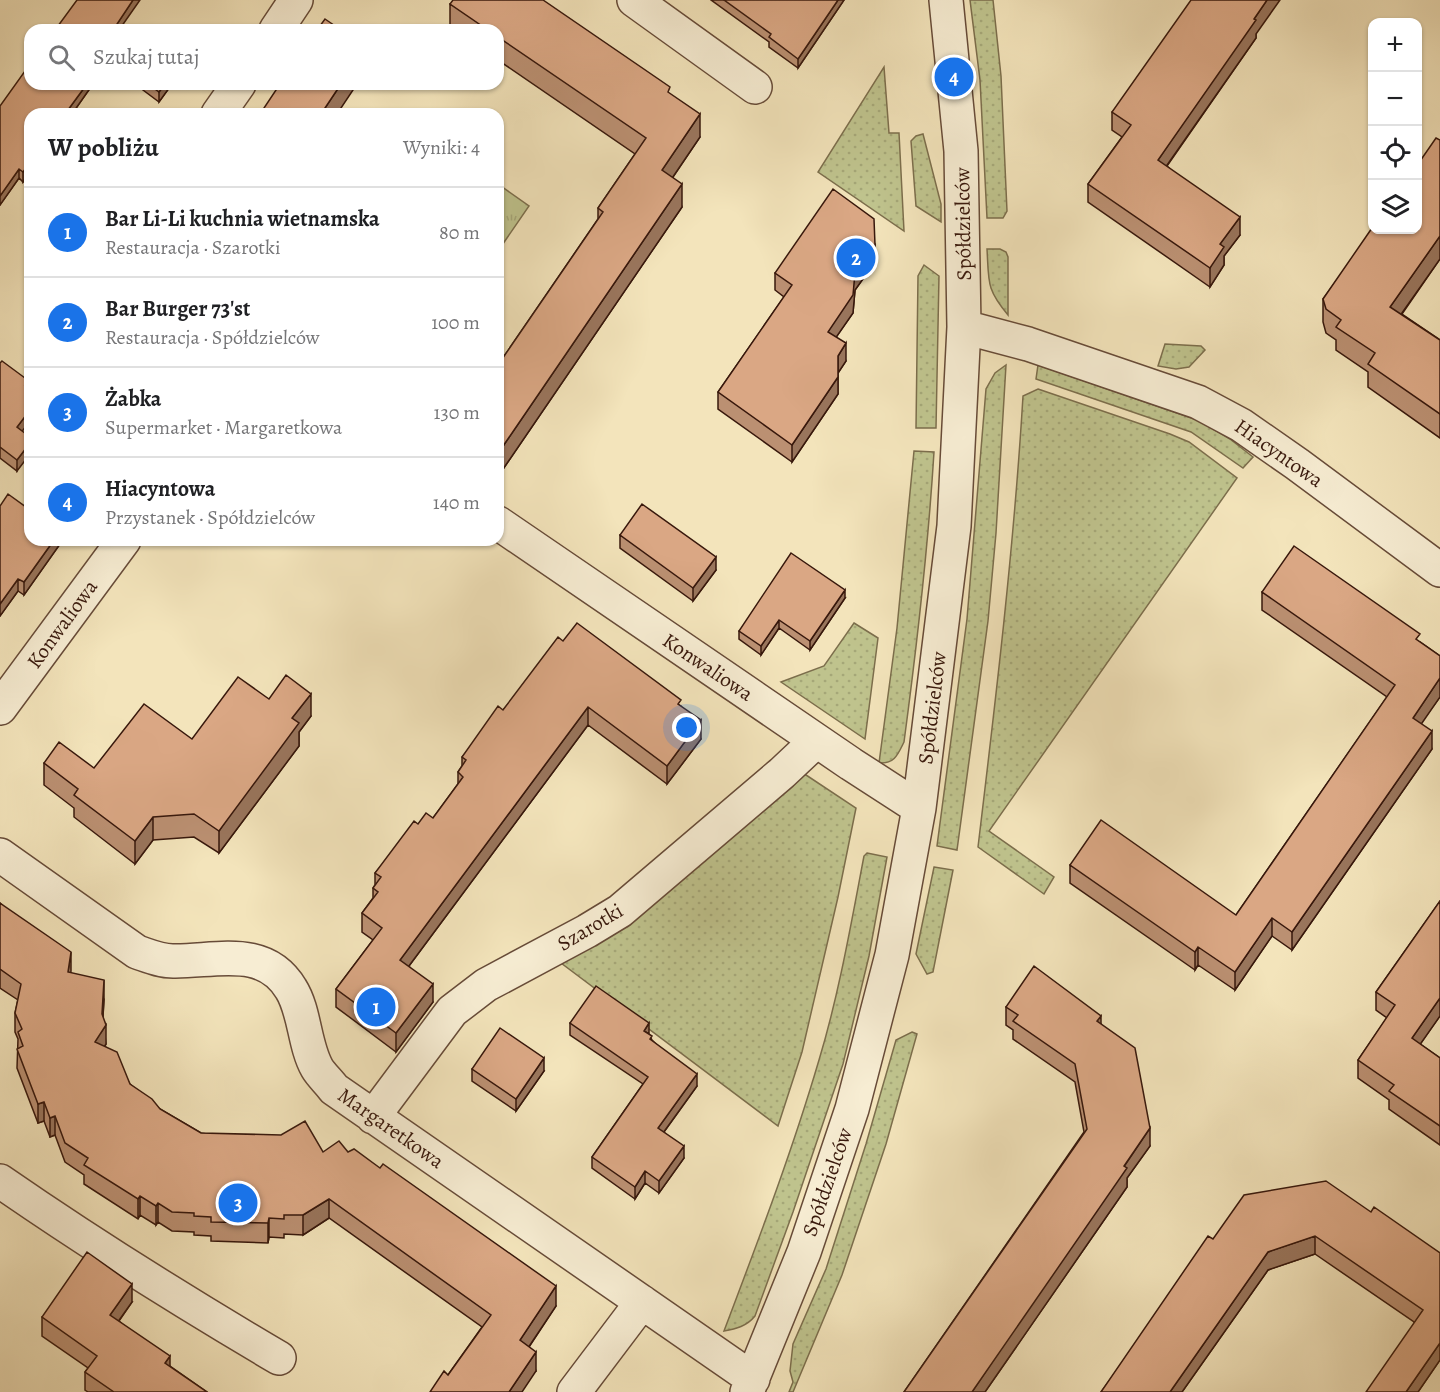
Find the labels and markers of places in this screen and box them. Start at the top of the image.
pin: 4 [934,54,974,100]
pin: 2 [836,236,876,280]
pin: 1 [356,984,395,1030]
pin: 3 [218,1180,258,1226]

